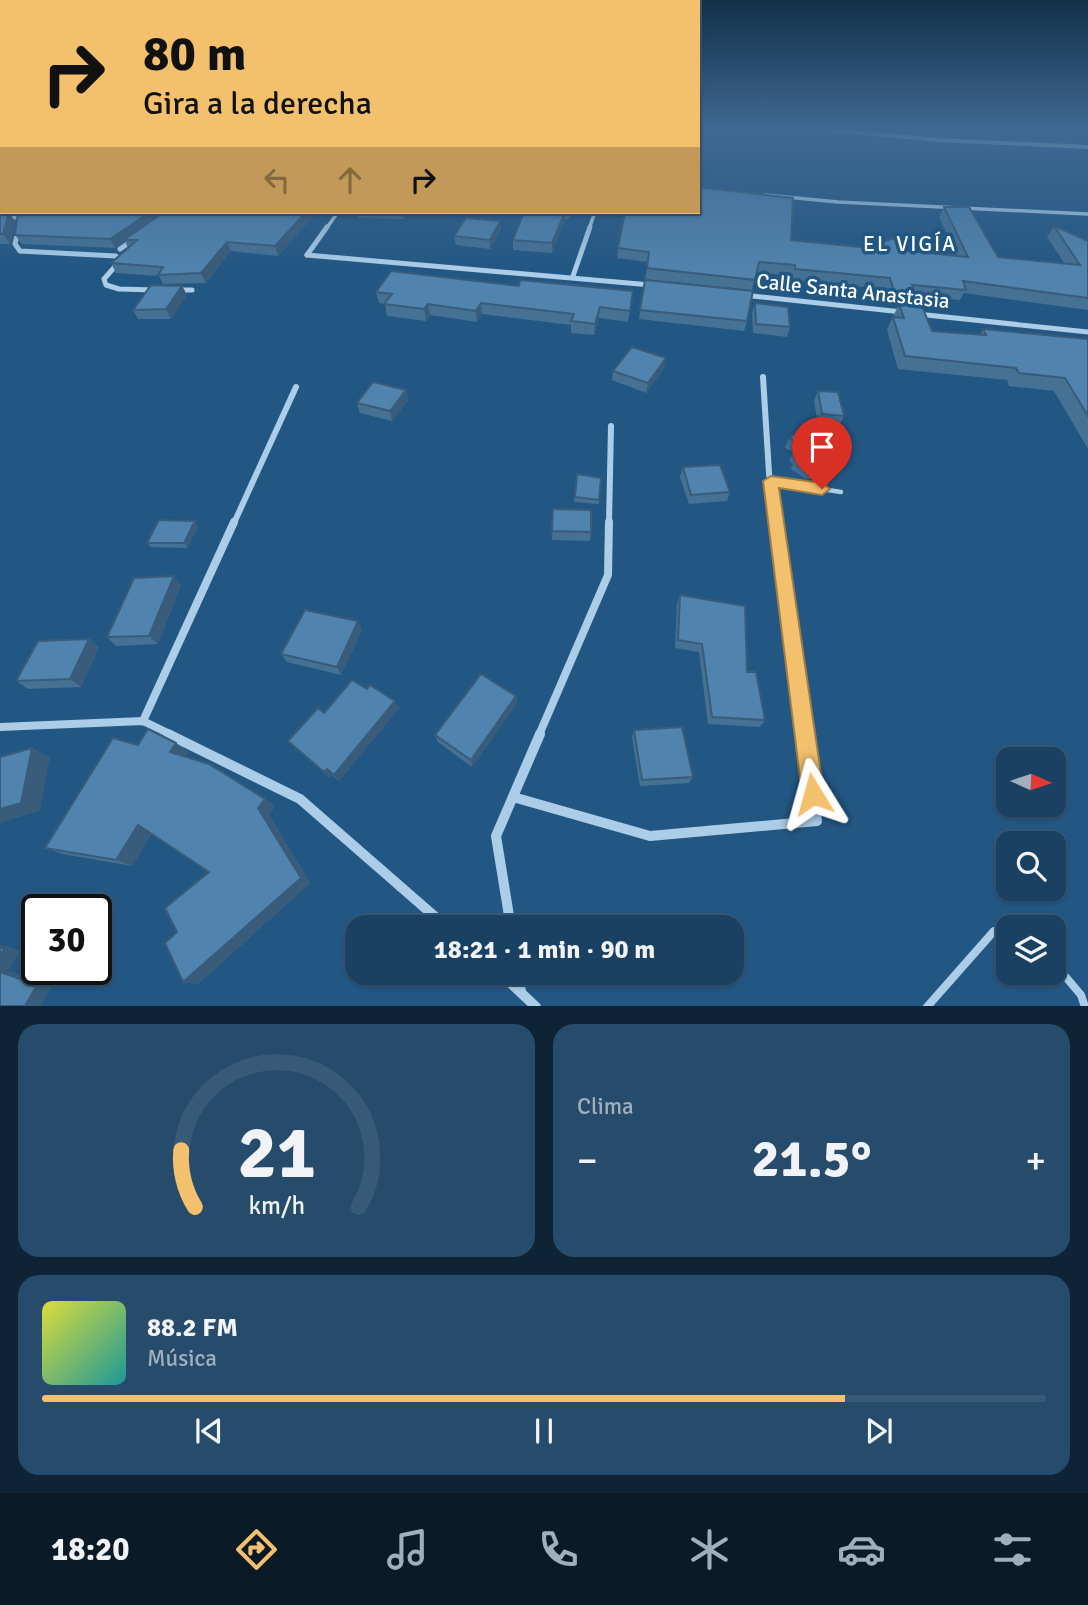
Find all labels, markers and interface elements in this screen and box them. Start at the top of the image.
text: 80 m [143,24,246,84]
icon: right [28,28,119,119]
text: Gira a la derecha [143,84,372,123]
icon: left [258,161,296,199]
icon: ahead [331,161,369,199]
icon: right [404,161,442,199]
district label: EL VIGÍA [863,231,957,257]
street label: Calle Santa Anastasia [755,268,951,314]
pin [792,417,852,489]
icon: arrive [803,428,841,466]
north arrow [996,747,1066,817]
map controls [996,747,1066,985]
position arrow [776,757,850,831]
button: search [996,831,1066,901]
speed limit sign: 30 [21,894,112,985]
button: layers [996,915,1066,985]
text: 18:21 · 1 min · 90 m [434,934,655,966]
text: Clima [577,1092,634,1121]
text: 21 [237,1109,316,1198]
text: 21.5° [752,1127,871,1191]
text: − [577,1137,598,1184]
text: + [1025,1137,1046,1184]
text: km/h [248,1189,305,1220]
text: 88.2 FM [147,1312,238,1344]
text: Música [147,1344,217,1373]
icon: previous [190,1412,228,1450]
icon: pause [525,1412,563,1450]
icon: next [860,1412,898,1450]
icon: directions [232,1525,281,1574]
icon: music [383,1525,432,1574]
icon: phone [534,1525,583,1574]
icon: climate [685,1525,734,1574]
icon: car [837,1525,886,1574]
icon: filters [988,1525,1037,1574]
text: 18:20 [51,1530,130,1569]

